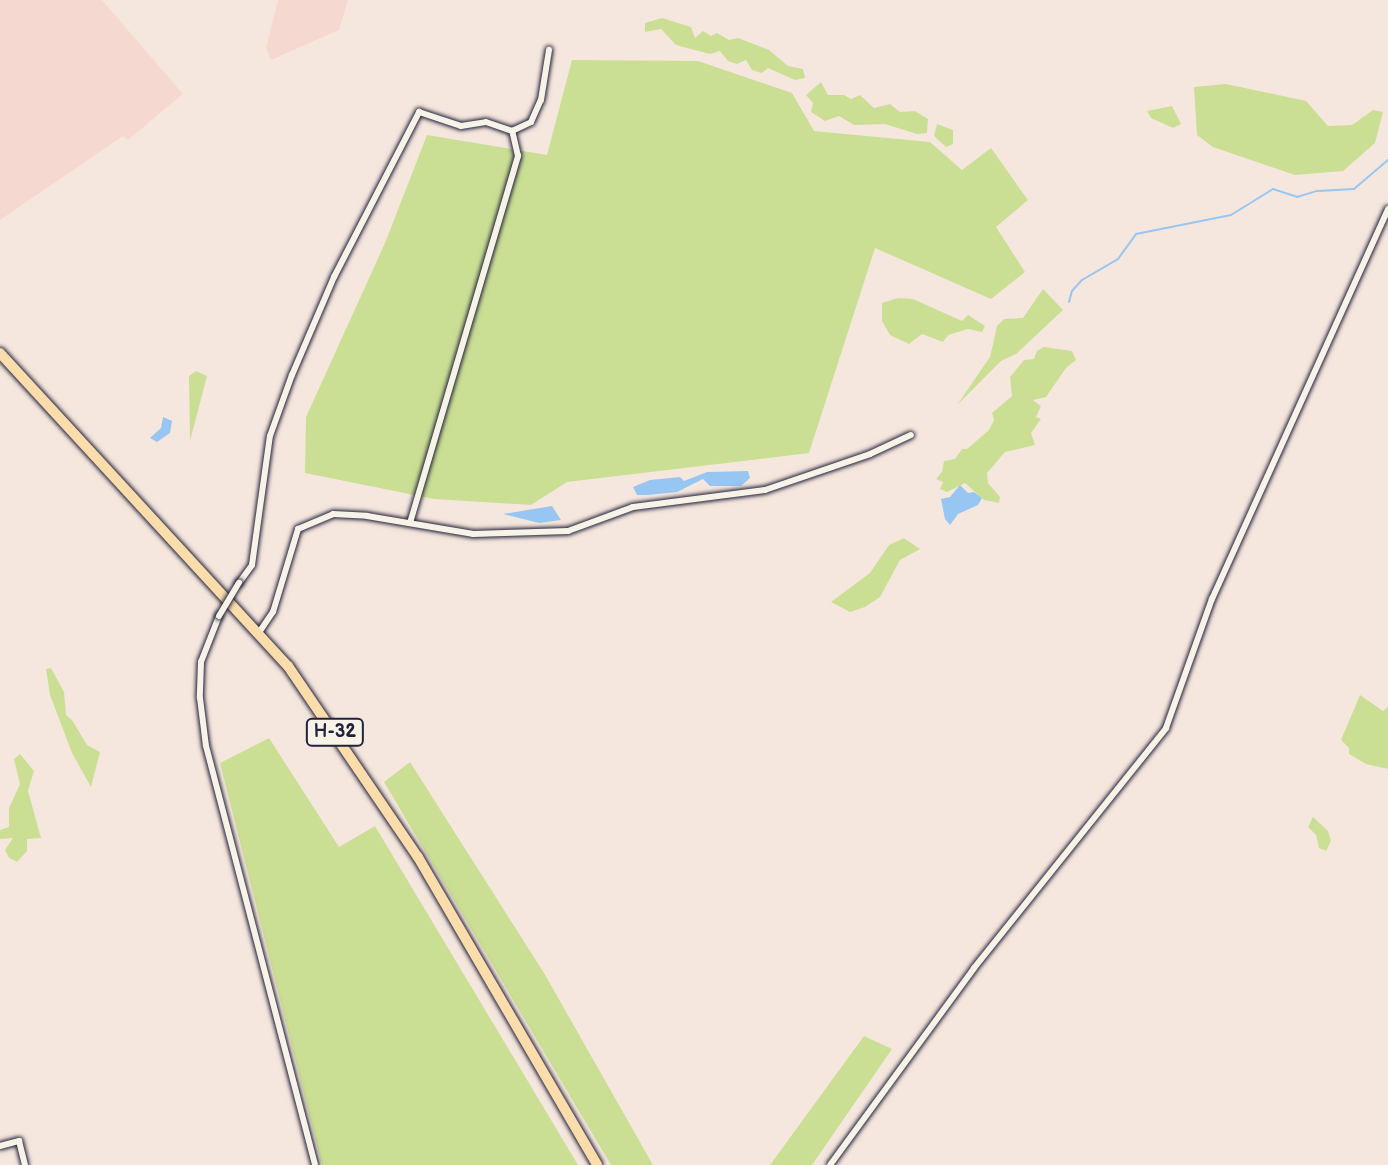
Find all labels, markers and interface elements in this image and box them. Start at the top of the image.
road number: Н-32 [305,718,365,746]

